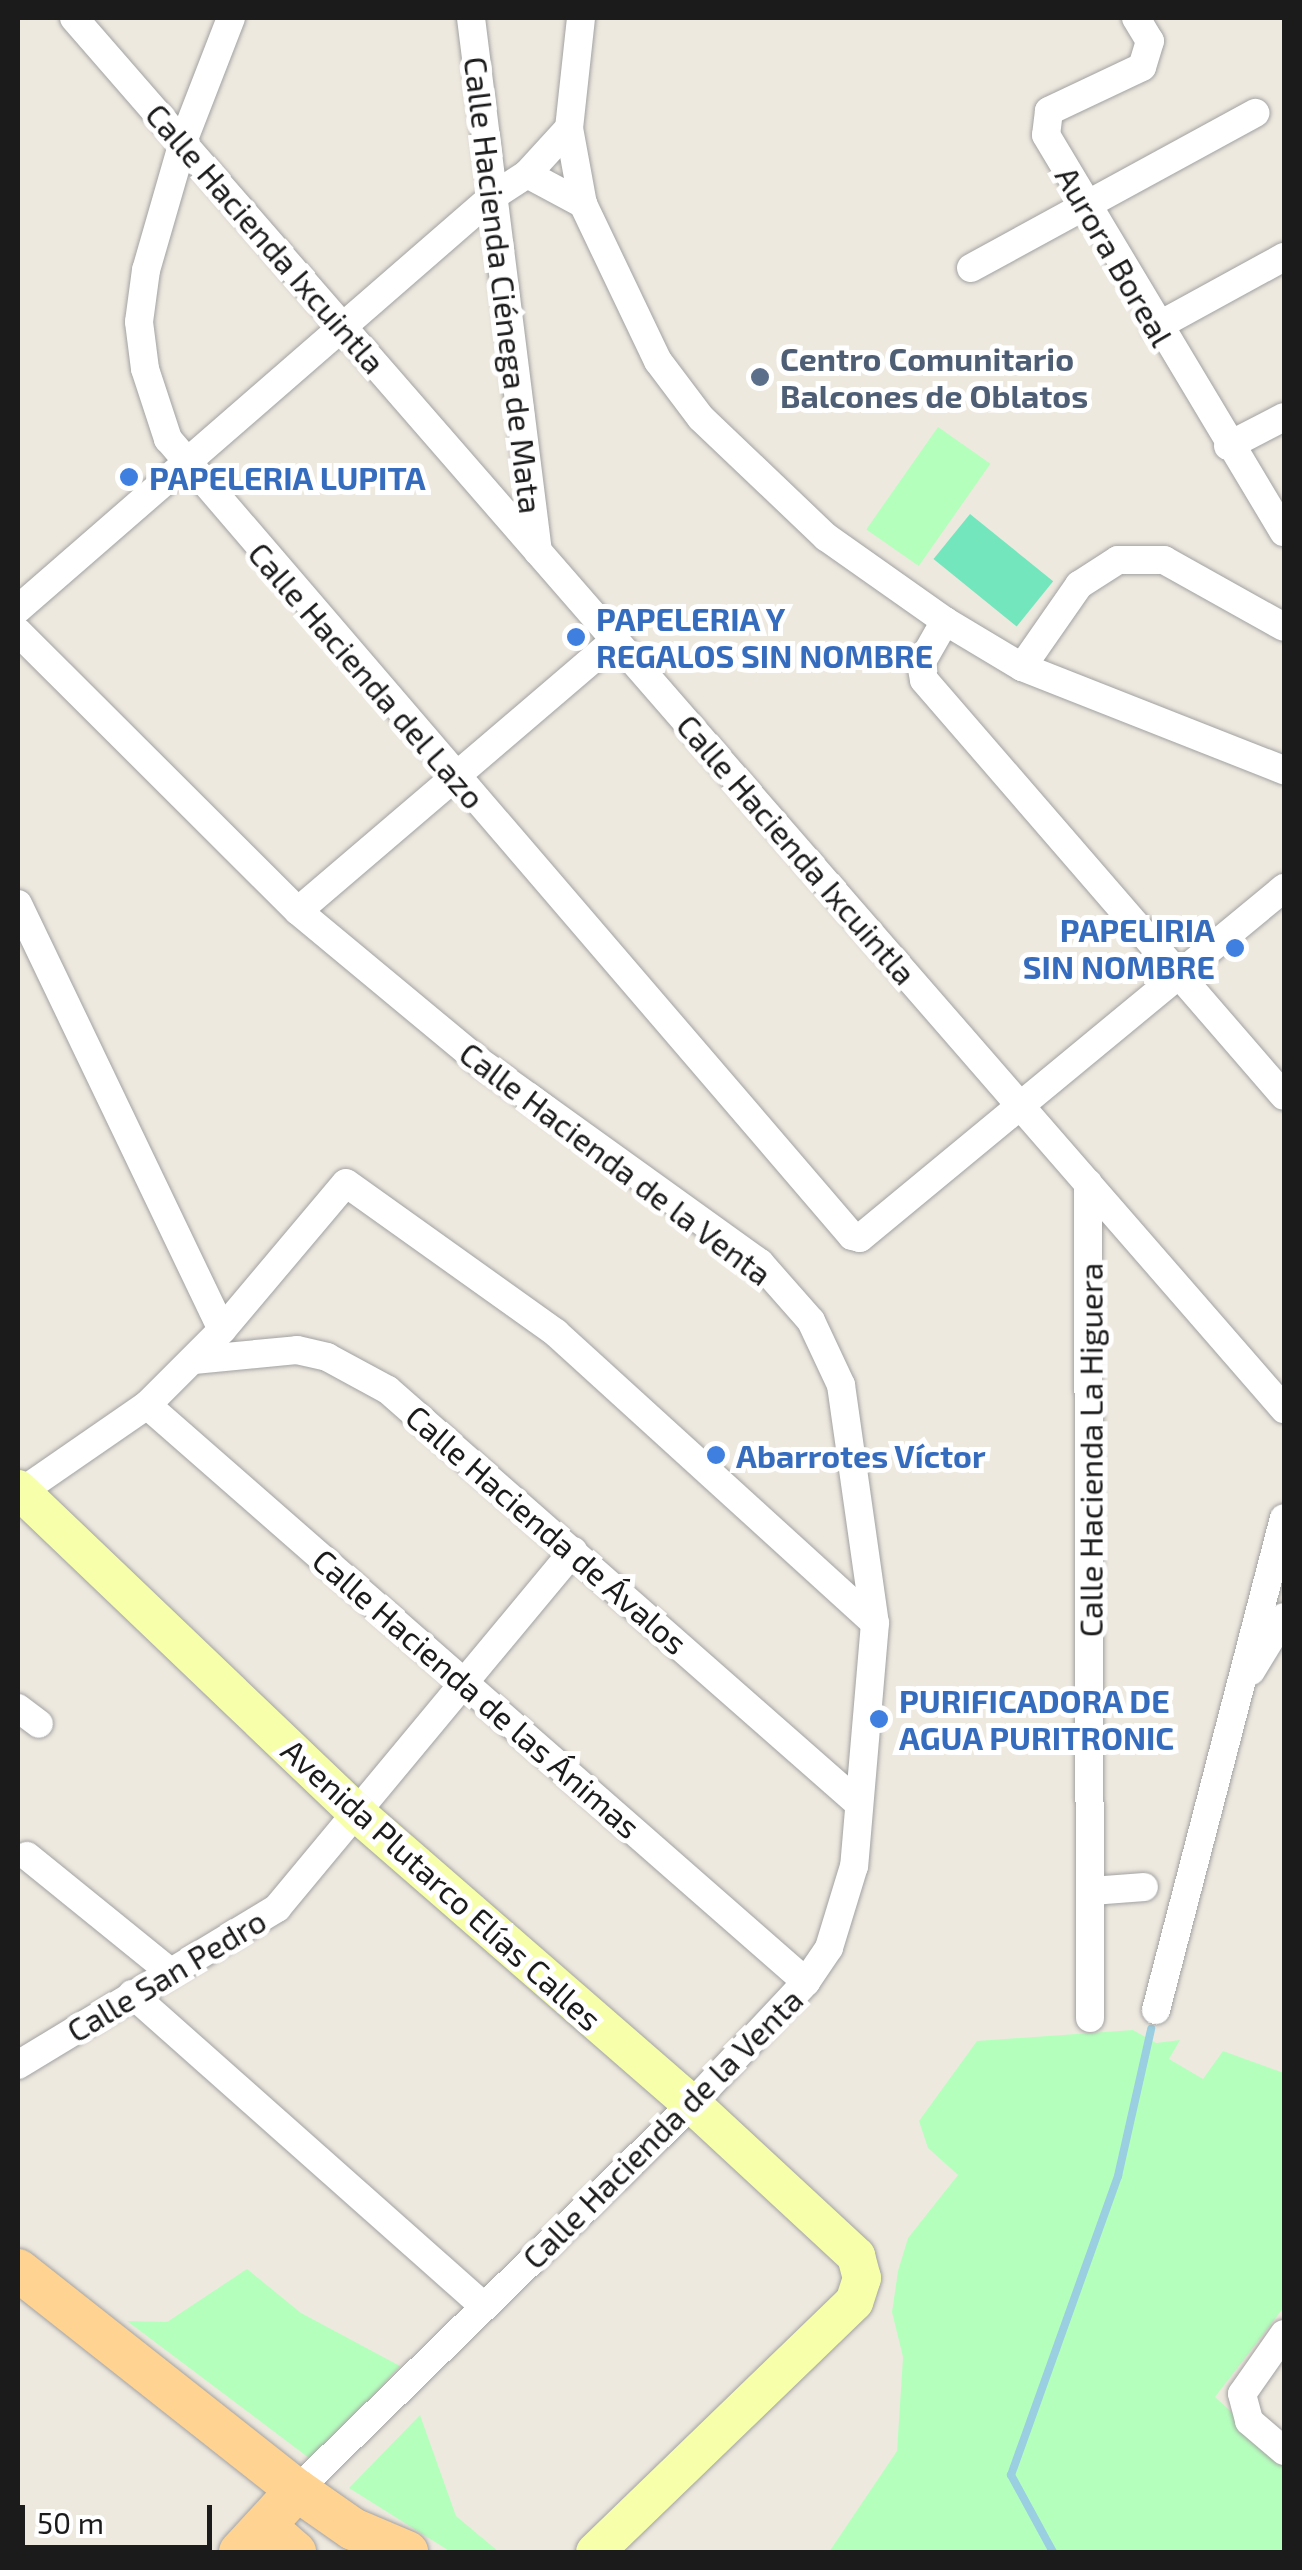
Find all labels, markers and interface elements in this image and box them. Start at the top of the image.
street label: Calle Hacienda Ciénega de Mata [457,54,551,516]
street label: Calle Hacienda Ixcuintla [138,95,394,381]
street label: Aurora Boreal [1048,159,1182,353]
place label: Centro Comunitario Balcones de Oblatos [780,340,1088,415]
marker: Centro Comunitario Balcones de Oblatos [749,366,771,388]
place label: PAPELERIA LUPITA [149,458,427,496]
marker: PAPELERIA LUPITA [118,466,140,488]
street label: Calle Hacienda del Lazo [241,534,493,816]
place label: PAPELERIA Y REGALOS SIN NOMBRE [596,600,933,675]
marker: PAPELERIA Y REGALOS SIN NOMBRE [565,626,587,648]
street label: Calle Hacienda Ixcuintla [669,706,925,992]
place label: PAPELIRIA SIN NOMBRE [1023,911,1215,986]
marker: PAPELIRIA SIN NOMBRE [1224,937,1246,959]
street label: Calle Hacienda de la Venta [452,1033,780,1293]
street label: Calle Hacienda La Higuera [1071,1263,1109,1637]
street label: Calle Hacienda de Ávalos [398,1396,696,1662]
place label: Abarrotes Víctor [736,1436,986,1474]
marker: Abarrotes Víctor [705,1444,727,1466]
street label: Calle Hacienda de las Ánimas [305,1540,649,1846]
place label: PURIFICADORA DE AGUA PURITRONIC [899,1682,1175,1757]
marker: PURIFICADORA DE AGUA PURITRONIC [868,1708,890,1730]
street label: Avenida Plutarco Elías Calles [274,1730,610,2038]
street label: Calle San Pedro [60,1901,272,2049]
street label: Calle Hacienda de la Venta [514,1980,810,2276]
scale bar [25,2485,218,2547]
text: 50 m [37,2504,104,2540]

